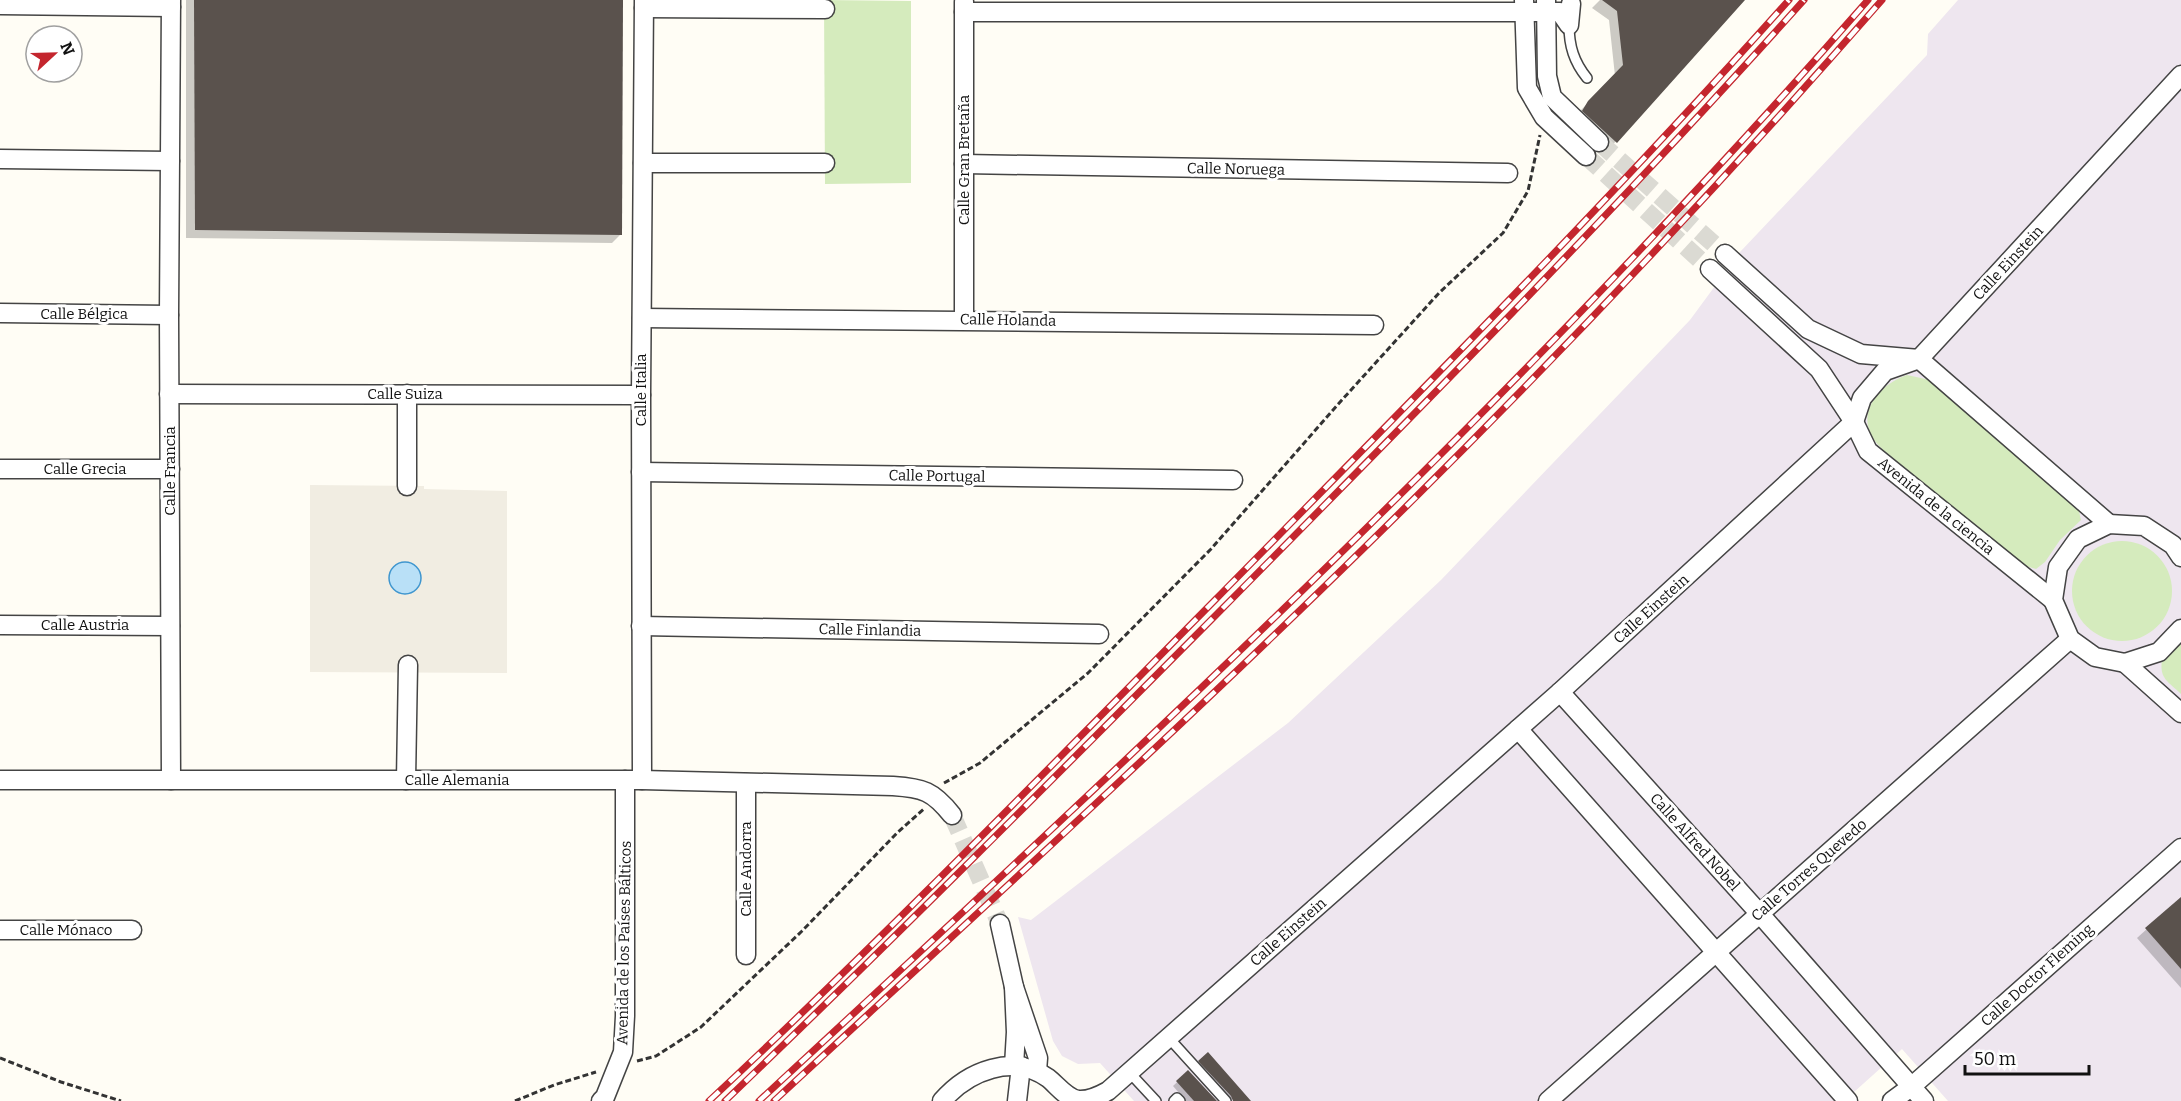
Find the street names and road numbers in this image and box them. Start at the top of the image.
street label: Calle Gran Bretaña [955,95,973,225]
street label: Calle Noruega [1187,159,1285,179]
street label: Calle Einstein [1969,222,2047,304]
street label: Calle Bélgica [40,305,128,323]
street label: Calle Holanda [960,310,1056,330]
street label: Calle Italia [632,354,650,426]
street label: Calle Suiza [367,385,443,403]
street label: Calle Francia [161,426,179,516]
street label: Avenida de la ciencia [1874,453,1998,559]
street label: Calle Grecia [44,460,126,478]
street label: Calle Portugal [888,466,986,486]
street label: Calle Einstein [1610,570,1693,648]
street label: Calle Austria [41,616,129,634]
street label: Calle Finlandia [818,620,922,640]
street label: Calle Alemania [405,771,509,789]
street label: Calle Alfred Nobel [1646,789,1744,895]
street label: Calle Torres Quevedo [1748,815,1870,925]
street label: Calle Andorra [737,821,755,917]
street label: Avenida de los Países Bálticos [613,841,635,1045]
street label: Calle Einstein [1246,894,1330,970]
street label: Calle Doctor Fleming [1977,920,2097,1030]
street label: Calle Mónaco [20,921,112,939]

